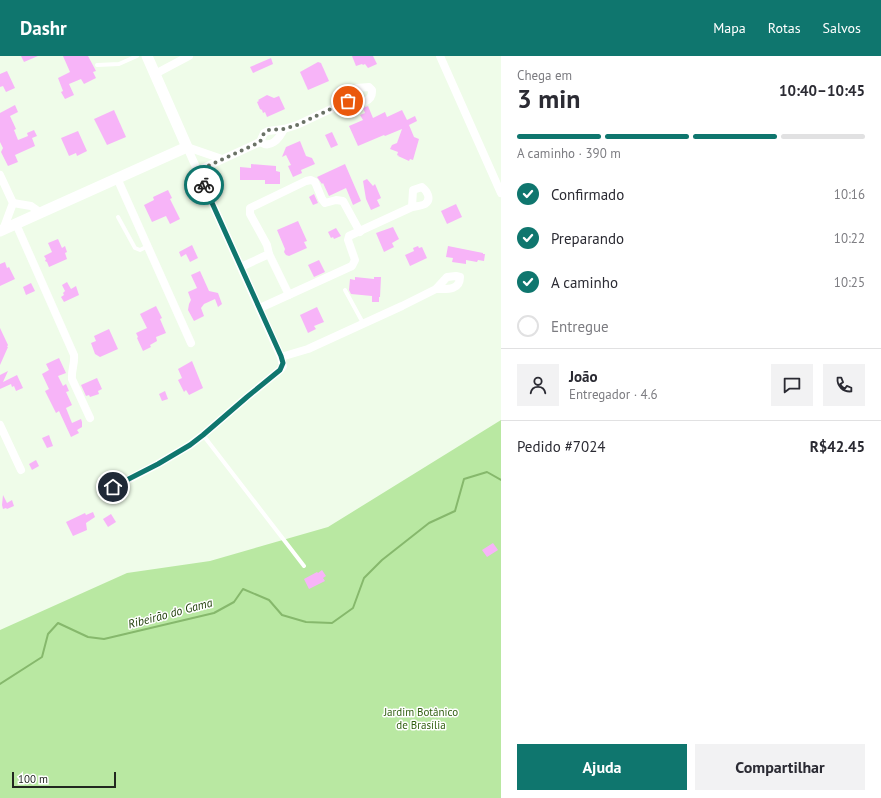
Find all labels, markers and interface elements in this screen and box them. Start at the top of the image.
text: Dashr [20,16,67,40]
text: Mapa [713,19,746,37]
text: Rotas [768,19,801,37]
text: Salvos [823,19,861,37]
text: Chega em [517,67,572,84]
text: 10:40–10:45 [779,81,865,100]
text: 3 min [517,82,580,115]
pin [331,84,365,118]
icon: bag [337,90,359,112]
text: A caminho · 390 m [517,145,621,162]
courier [184,165,224,205]
icon: bike [193,174,215,196]
icon: check [517,183,539,205]
text: Confirmado [551,185,624,204]
text: 10:16 [834,186,865,203]
icon: check [517,227,539,249]
text: Preparando [551,229,624,248]
text: 10:22 [834,230,865,247]
icon: check [517,271,539,293]
text: A caminho [551,273,618,292]
text: 10:25 [834,274,865,291]
text: Entregue [551,317,609,336]
button: person [517,364,559,406]
button: chat [771,364,813,406]
button: phone [823,364,865,406]
text: João [569,367,598,386]
text: Entregador · 4.6 [569,386,658,403]
text: Pedido #7024 [517,437,606,456]
text: R$42.45 [810,437,865,456]
pin [96,470,130,504]
icon: home [102,476,124,498]
water label: Ribeirão do Gama [126,594,214,631]
park label: Jardim Botânico de Brasília [383,705,458,732]
button: Ajuda [517,744,687,790]
button: Compartilhar [695,744,865,790]
scale bar [12,770,116,789]
text: 100 m [18,772,48,786]

